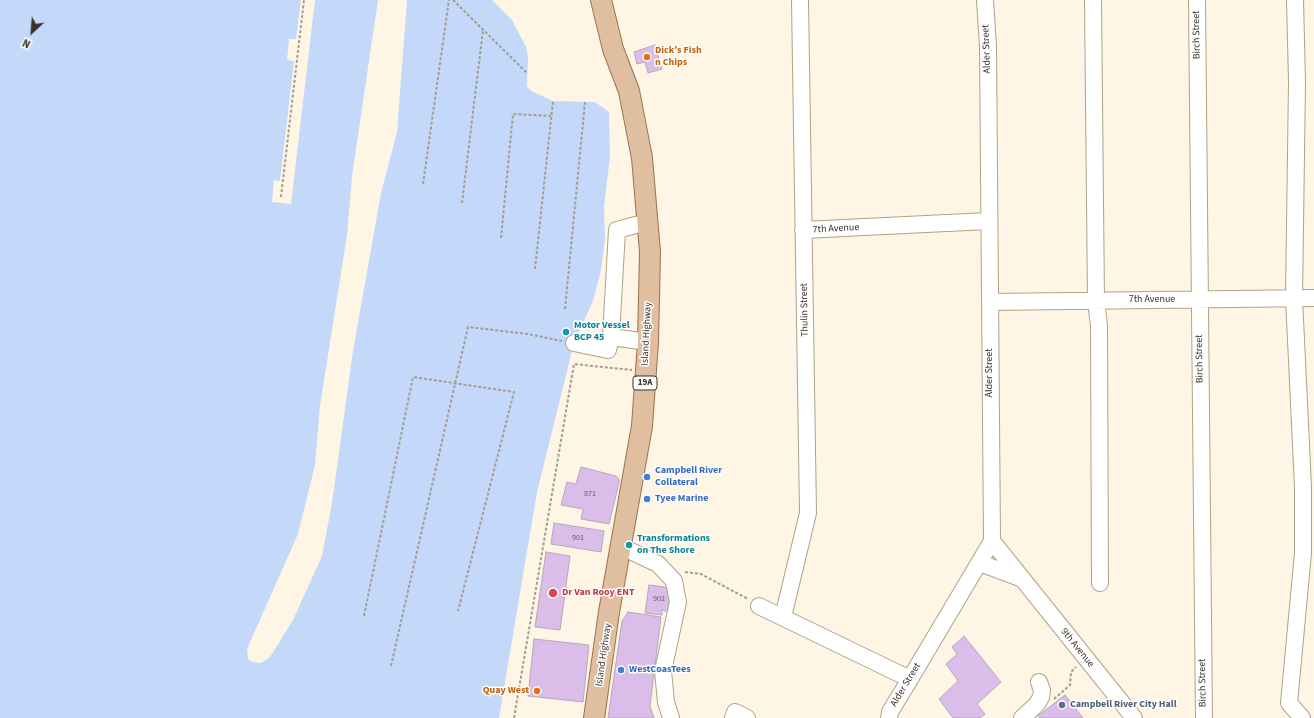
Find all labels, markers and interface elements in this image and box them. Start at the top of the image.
street label: Birch Street [1191,11,1203,59]
north arrow [12,12,52,52]
street label: Alder Street [980,24,994,74]
text: N [20,35,33,52]
place label: Dick's Fish n Chips [655,45,702,68]
marker: Dick's Fish n Chips [642,52,652,62]
street label: 7th Avenue [812,222,860,236]
street label: Thulin Street [799,283,811,337]
street label: 7th Avenue [1129,294,1175,306]
street label: Island Highway [639,302,655,366]
place label: Motor Vessel BCP 45 [574,320,630,344]
marker: Motor Vessel BCP 45 [561,327,571,337]
street label: Birch Street [1194,335,1206,383]
street label: Alder Street [984,348,996,398]
road number: 19A [633,376,657,390]
place label: Campbell River Collateral [655,465,722,488]
marker: Campbell River Collateral [642,472,652,482]
house number: 871 [584,489,596,499]
place label: Tyee Marine [655,493,708,505]
marker: Tyee Marine [642,494,652,504]
house number: 901 [572,533,584,543]
place label: Transformations on The Shore [637,533,710,556]
marker: Transformations on The Shore [624,540,634,550]
marker: Dr Van Rooy ENT [547,587,559,599]
place label: Dr Van Rooy ENT [562,587,634,599]
house number: 902 [653,594,665,604]
street label: Island Highway [594,623,614,687]
street label: 9th Avenue [1058,626,1096,670]
street label: Birch Street [1197,659,1209,707]
street label: Alder Street [888,661,924,709]
place label: WestCoasTees [629,664,691,676]
marker: WestCoasTees [616,665,626,675]
place label: Quay West [483,685,529,697]
marker: Quay West [532,686,542,696]
place label: Campbell River City Hall [1070,699,1177,711]
marker: Campbell River City Hall [1057,700,1067,710]

